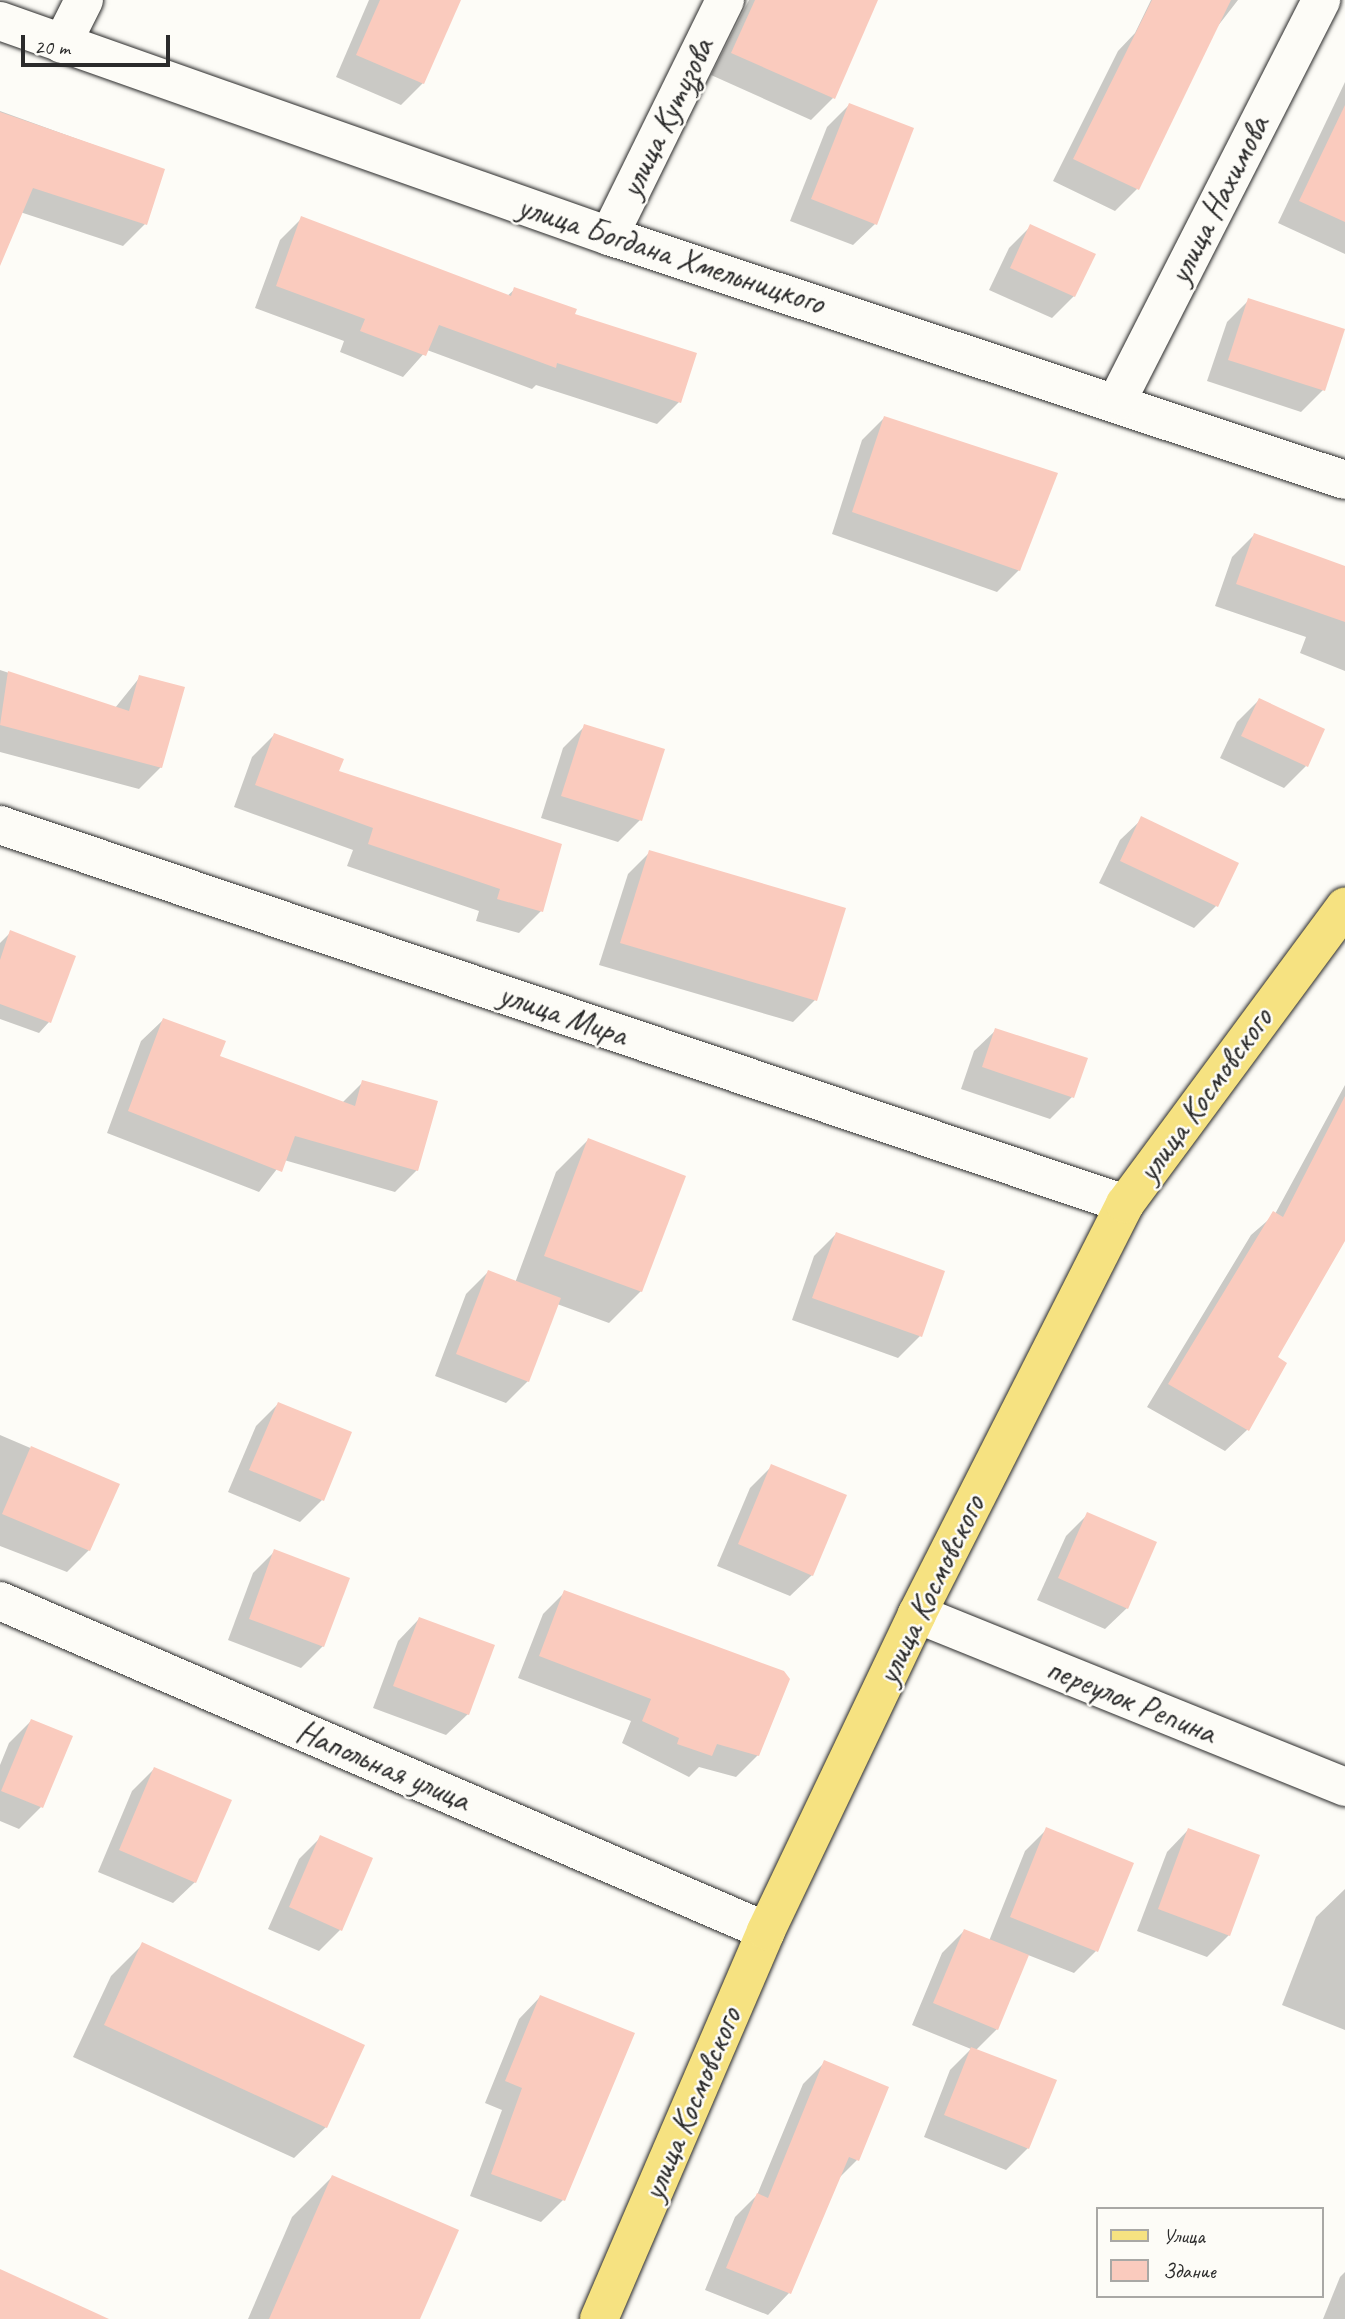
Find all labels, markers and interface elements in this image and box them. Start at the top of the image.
scale bar [24,21,173,65]
street label: улица Кутузова [611,32,723,204]
text: 20 m [34,34,70,60]
street label: улица Нахимова [1159,108,1279,292]
street label: улица Богдана Хмельницкого [514,187,828,323]
street label: улица Мира [494,975,632,1055]
street label: улица Космовского [1128,1000,1282,1190]
street label: улица Космовского [868,1489,994,1691]
street label: переулок Репина [1041,1649,1221,1753]
street label: Напольная улица [289,1711,477,1821]
street label: улица Космовского [633,2001,751,2207]
legend [1096,2207,1324,2298]
text: Улица [1163,2223,1205,2249]
text: Здание [1163,2258,1216,2284]

